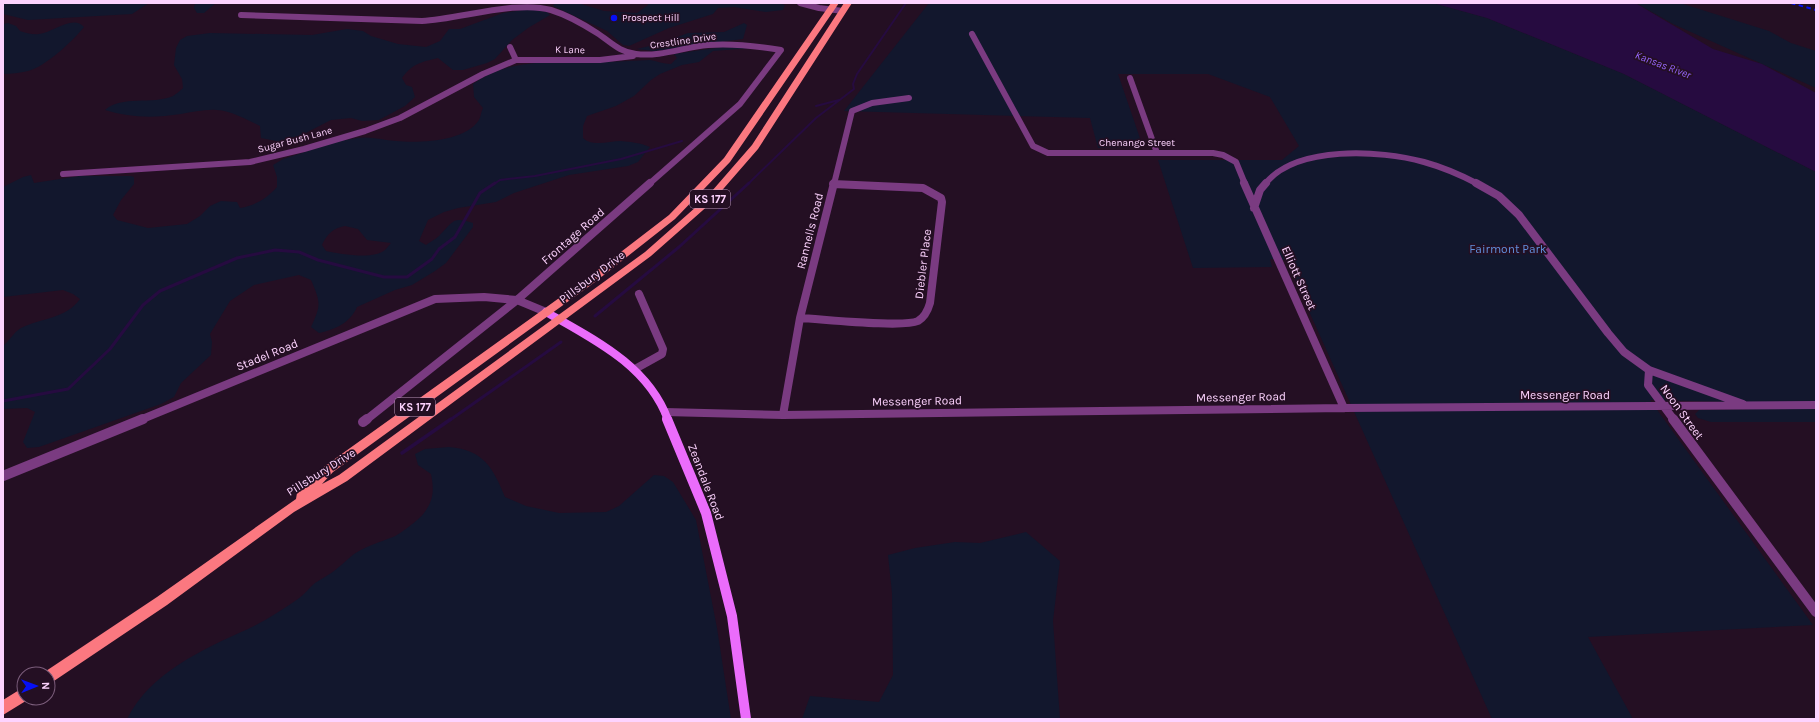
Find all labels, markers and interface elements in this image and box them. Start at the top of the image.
place label: Prospect Hill [622,12,679,24]
marker: Prospect Hill [609,13,619,23]
street label: Crestline Drive [649,30,717,52]
street label: K Lane [555,44,585,56]
water label: Kansas River [1633,48,1694,82]
street label: Sugar Bush Lane [256,124,334,156]
street label: Chenango Street [1099,137,1175,149]
road number: KS 177 [690,190,730,208]
street label: Rannells Road [794,191,826,271]
street label: Frontage Road [539,205,607,267]
street label: Diebler Place [912,228,934,300]
park label: Fairmont Park [1469,242,1547,256]
street label: Elliott Street [1279,244,1320,313]
street label: Pillsbury Drive [556,248,628,306]
street label: Stadel Road [234,336,300,374]
street label: Noon Street [1657,382,1707,443]
street label: Messenger Road [1520,388,1610,402]
street label: Messenger Road [1196,389,1286,405]
street label: Messenger Road [872,393,962,409]
road number: KS 177 [395,398,435,416]
street label: Zeandale Road [685,442,727,522]
street label: Pillsbury Drive [284,445,358,499]
north arrow [16,666,56,706]
text: N [39,682,52,690]

